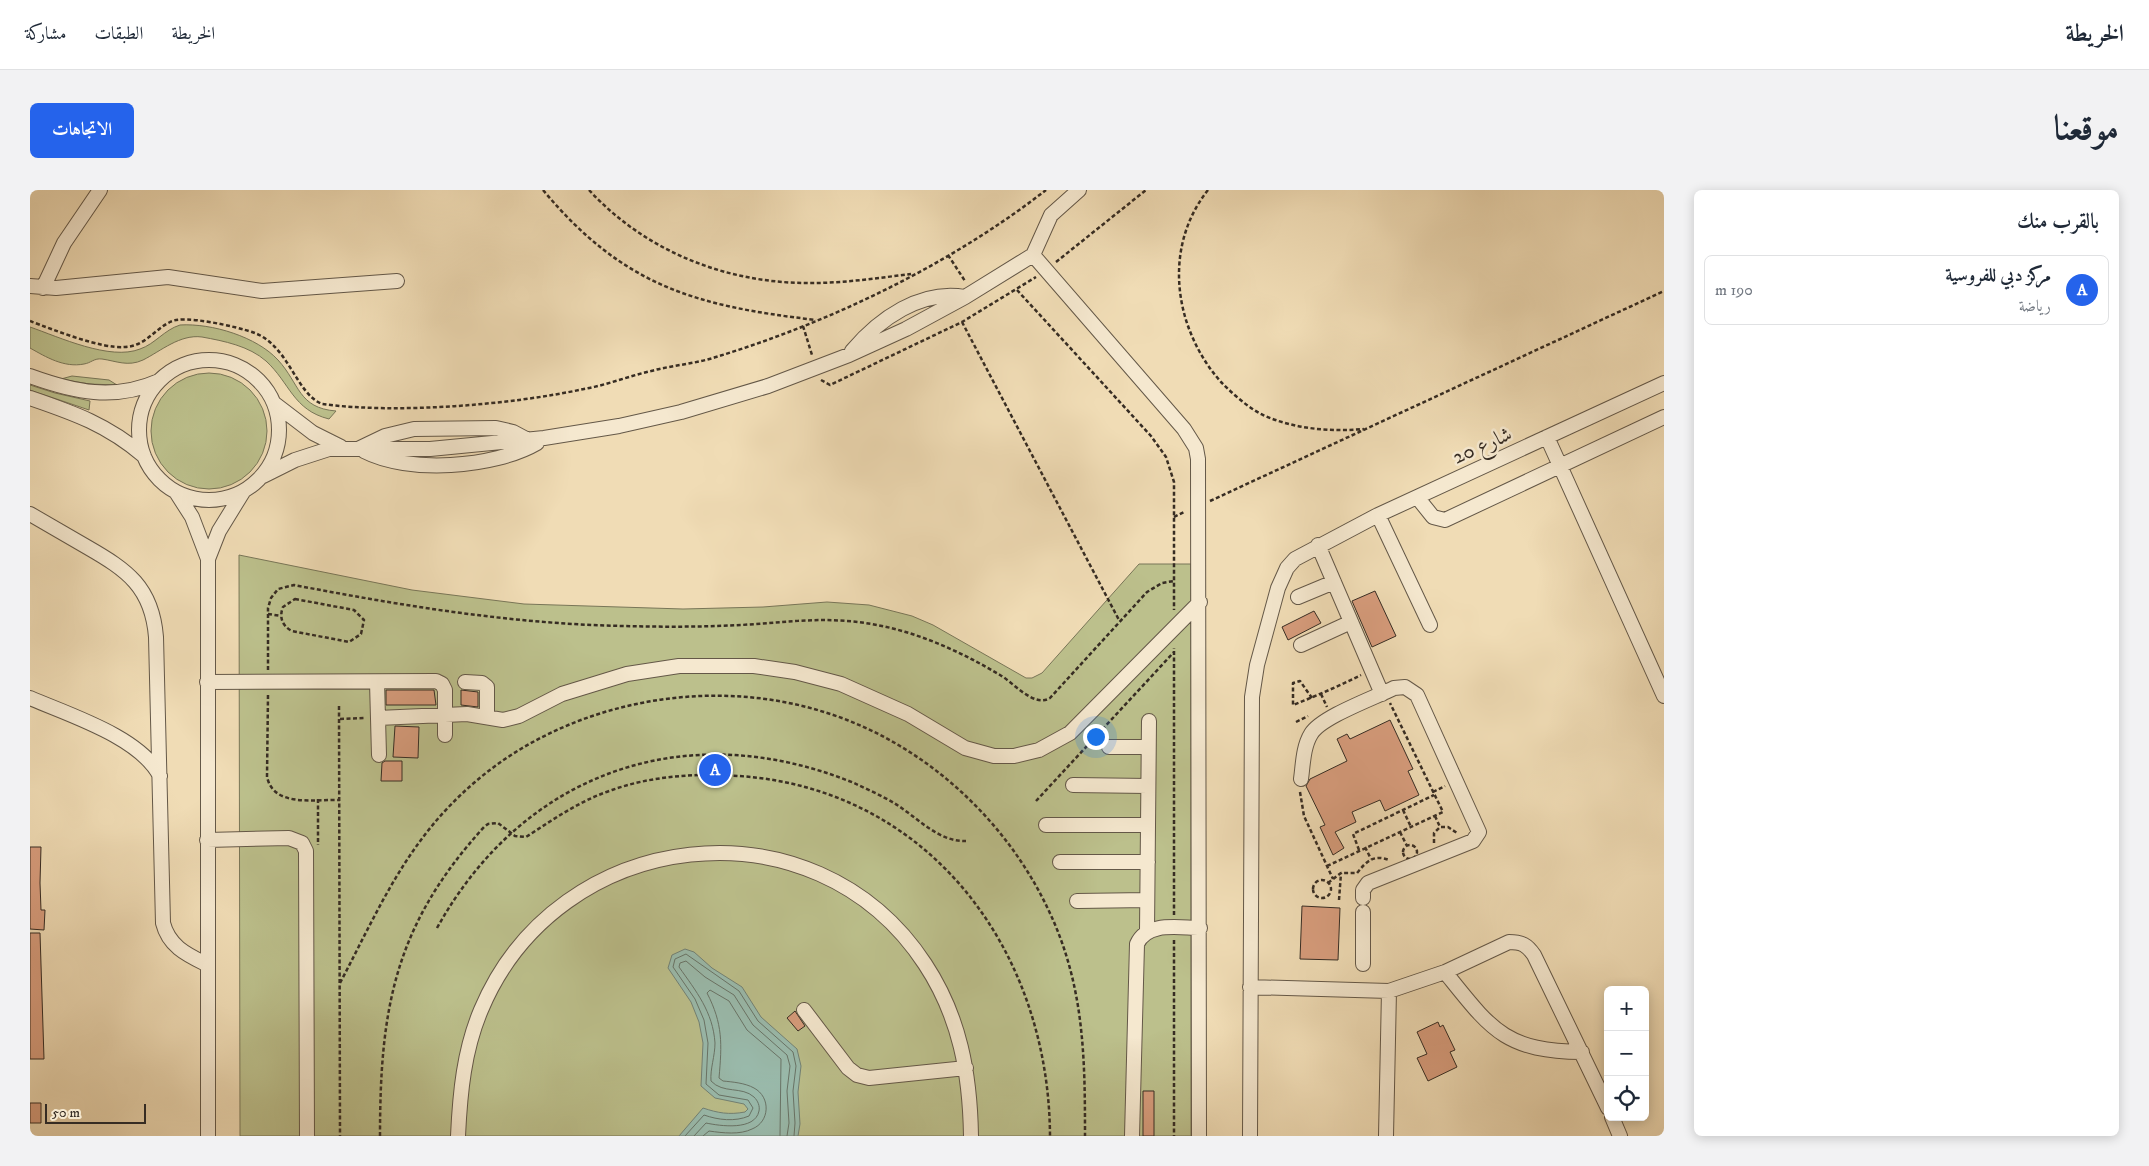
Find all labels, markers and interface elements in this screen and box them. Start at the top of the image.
text: الخريطة [2066,19,2124,49]
text: مشاركة [25,23,66,45]
text: الطبقات [94,23,143,45]
text: الخريطة [171,23,215,45]
button: الاتجاهات [30,103,134,158]
text: موقعنا [2054,107,2119,151]
text: بالقرب منك [2017,209,2099,235]
text: مركز دبي للفروسية [1945,264,2051,287]
text: 190 m [1715,280,1753,300]
text: A [2077,280,2087,300]
text: رياضة [2019,296,2051,316]
street label: شارع 20 [1449,421,1518,474]
your location [1083,724,1109,750]
pin: A [699,751,731,789]
map controls [1604,986,1649,1121]
button: + [1604,986,1649,1031]
button: − [1604,1031,1649,1076]
button: locate [1604,1076,1649,1121]
scale bar [45,1101,146,1124]
text: 50 m [52,1104,80,1122]

